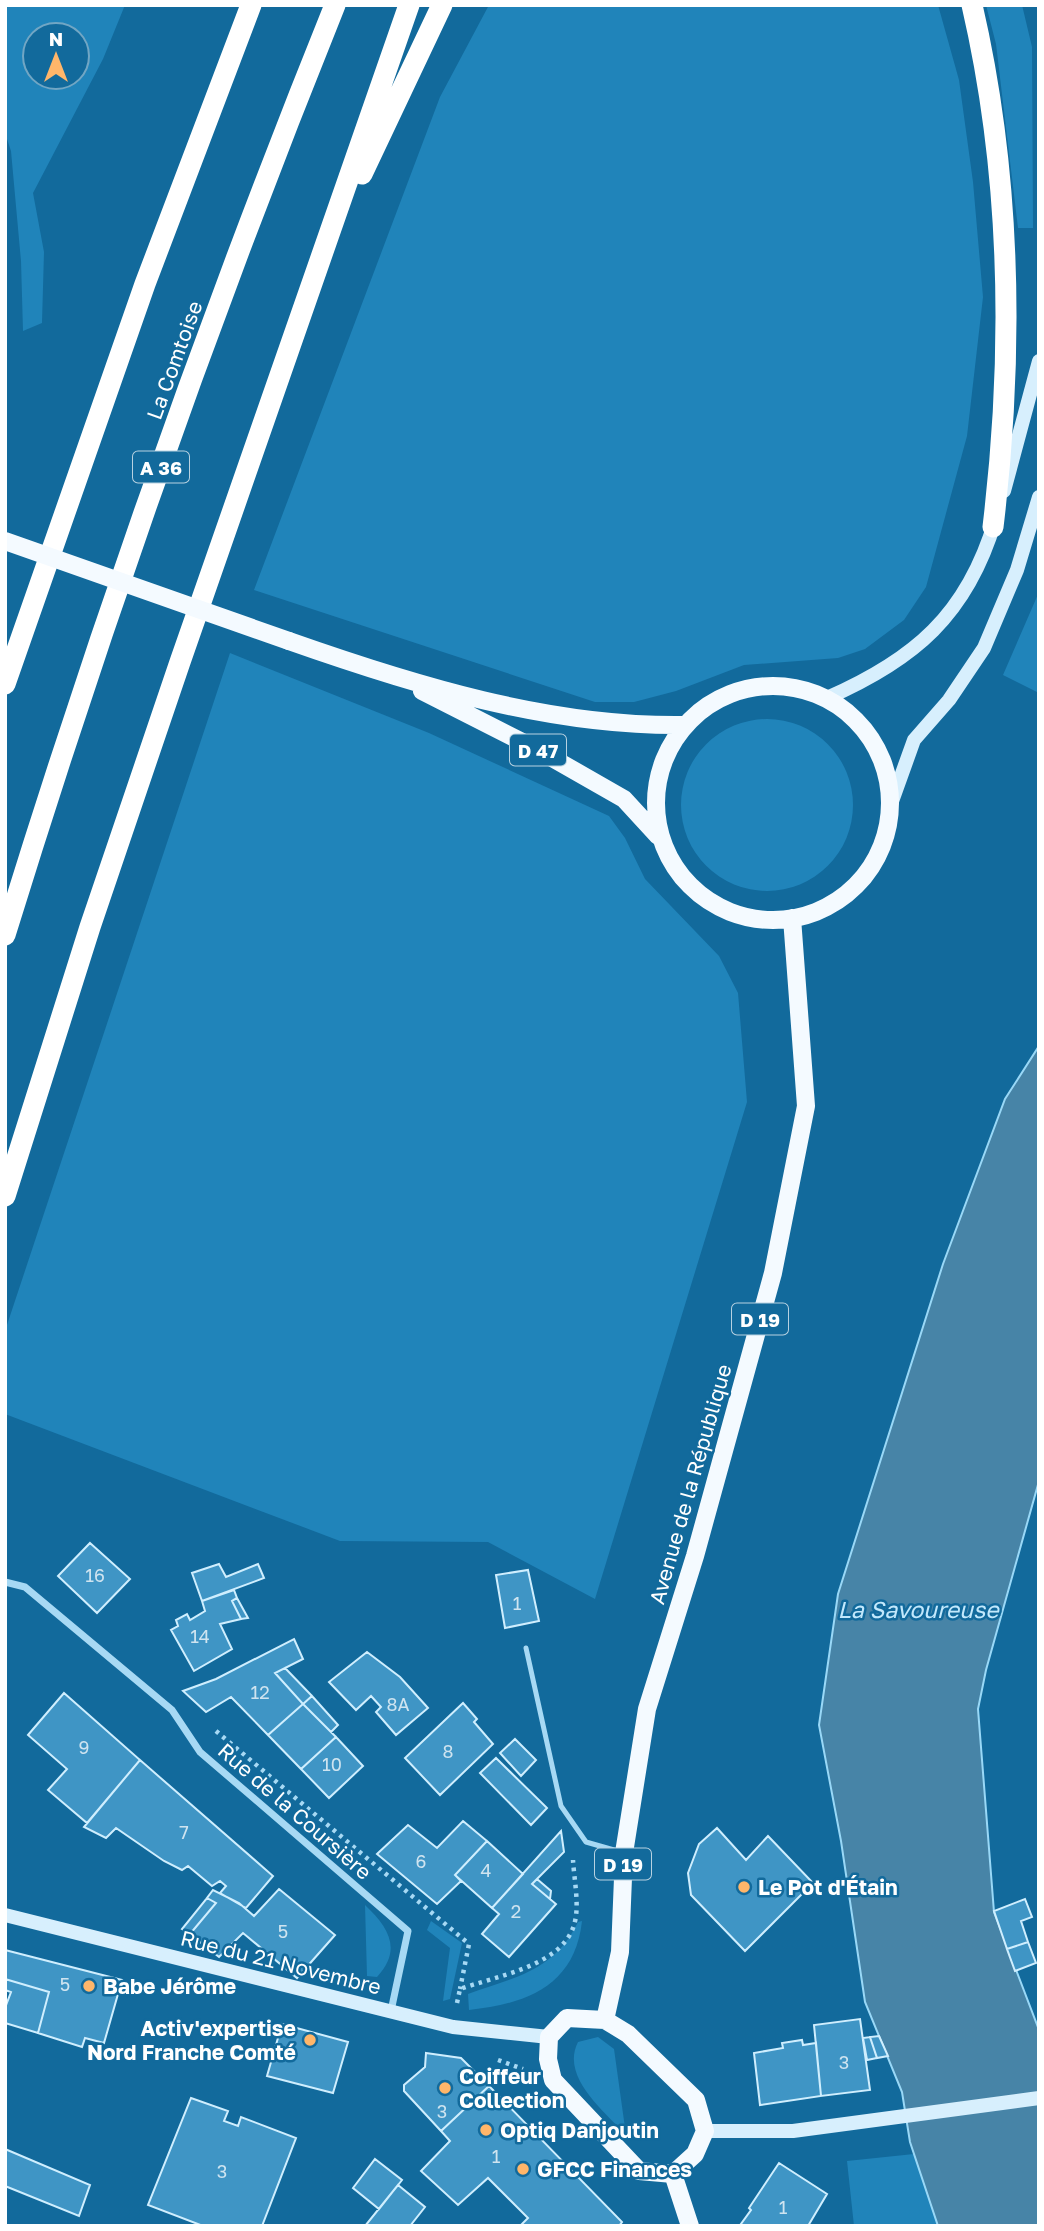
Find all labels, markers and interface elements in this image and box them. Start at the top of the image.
north arrow [21,21,91,91]
text: N [49,27,63,50]
street label: La Comtoise [140,297,208,423]
road number: A 36 [133,452,189,482]
road number: D 47 [510,734,566,765]
road number: D 19 [732,1303,788,1334]
street label: Avenue de la République [643,1361,737,1607]
house number: 16 [85,1564,105,1586]
house number: 1 [513,1592,522,1614]
water label: La Savoureuse [838,1595,1000,1623]
house number: 14 [190,1625,210,1647]
house number: 12 [250,1681,270,1703]
house number: 8A [386,1693,410,1715]
house number: 9 [79,1736,89,1758]
street label: Rue de la Coursière [213,1737,377,1885]
house number: 8 [443,1740,453,1762]
house number: 10 [322,1753,342,1775]
house number: 7 [179,1821,189,1843]
road number: D 19 [595,1848,651,1880]
house number: 6 [416,1850,426,1872]
house number: 4 [481,1859,492,1881]
place label: Le Pot d'Étain [758,1874,898,1900]
marker: Le Pot d'Étain [736,1879,752,1895]
house number: 2 [511,1900,521,1922]
house number: 5 [278,1920,288,1942]
street label: Rue du 21 Novembre [178,1924,384,2000]
house number: 5 [60,1973,70,1995]
place label: Babe Jérôme [103,1973,236,1999]
marker: Babe Jérôme [81,1978,97,1994]
place label: Activ'expertise Nord Franche Comté [87,2015,296,2065]
marker: Activ'expertise Nord Franche Comté [302,2032,318,2048]
house number: 3 [839,2051,849,2073]
place label: Coiffeur Collection [459,2063,564,2113]
marker: Coiffeur Collection [437,2080,453,2096]
house number: 3 [437,2100,447,2122]
place label: Optiq Danjoutin [500,2117,659,2143]
marker: Optiq Danjoutin [478,2122,494,2138]
house number: 1 [492,2145,501,2167]
place label: GFCC Finances [537,2156,692,2182]
house number: 3 [217,2160,227,2182]
marker: GFCC Finances [515,2161,531,2177]
house number: 1 [779,2196,788,2218]

